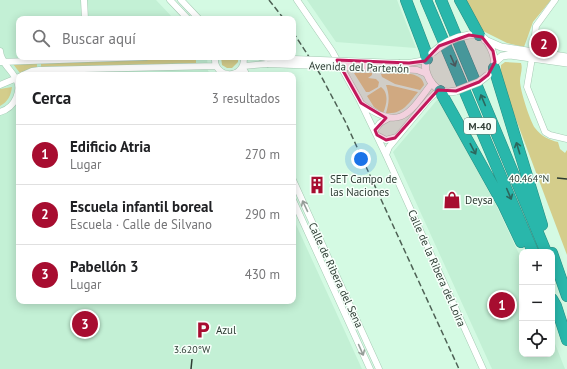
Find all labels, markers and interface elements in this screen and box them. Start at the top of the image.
search box [16,16,296,60]
icon: search [30,27,52,49]
text: Buscar aquí [62,29,136,48]
pin: 2 [531,29,557,59]
one-way arrow [450,55,457,67]
street label: Avenida del Partenón [309,58,409,76]
text: Cerca [32,87,71,109]
text: 3 resultados [212,90,280,107]
one-way arrow [478,94,486,106]
road number: M-40 [464,118,496,134]
text: Edificio Atria [70,137,151,156]
one-way arrow [514,142,521,155]
one-way arrow [469,143,477,155]
text: 1 [41,146,49,163]
text: 270 m [245,146,280,163]
your location [351,149,371,169]
text: Lugar [70,156,101,173]
place label: SET Campo de las Naciones [330,172,398,199]
text: 40.464°N [509,172,549,185]
building icon: SET Campo de las Naciones [307,175,327,195]
one-way arrow [506,188,513,200]
shop icon: Deysa [442,190,462,210]
place label: Deysa [465,193,493,207]
text: Escuela infantil boreal [70,197,213,216]
one-way arrow [301,200,308,212]
text: 2 [41,206,49,223]
text: 290 m [245,206,280,223]
street label: Calle de la Ribera del Loira [405,207,469,329]
text: Escuela · Calle de Silvano [70,216,212,233]
street label: Calle de Ribera del Sena [305,220,367,330]
map controls [519,249,555,357]
button: + [519,249,555,285]
text: Pabellón 3 [70,257,139,276]
text: 3 [41,266,49,283]
text: 430 m [245,266,280,283]
text: Lugar [70,276,101,293]
button: − [519,285,555,321]
pin: 1 [489,290,515,320]
pin: 3 [72,309,98,339]
parking icon: Azul [193,320,213,340]
button: locate [519,321,555,357]
place label: Azul [216,323,237,337]
text: 3.620°W [174,343,211,356]
one-way arrow [358,344,365,356]

